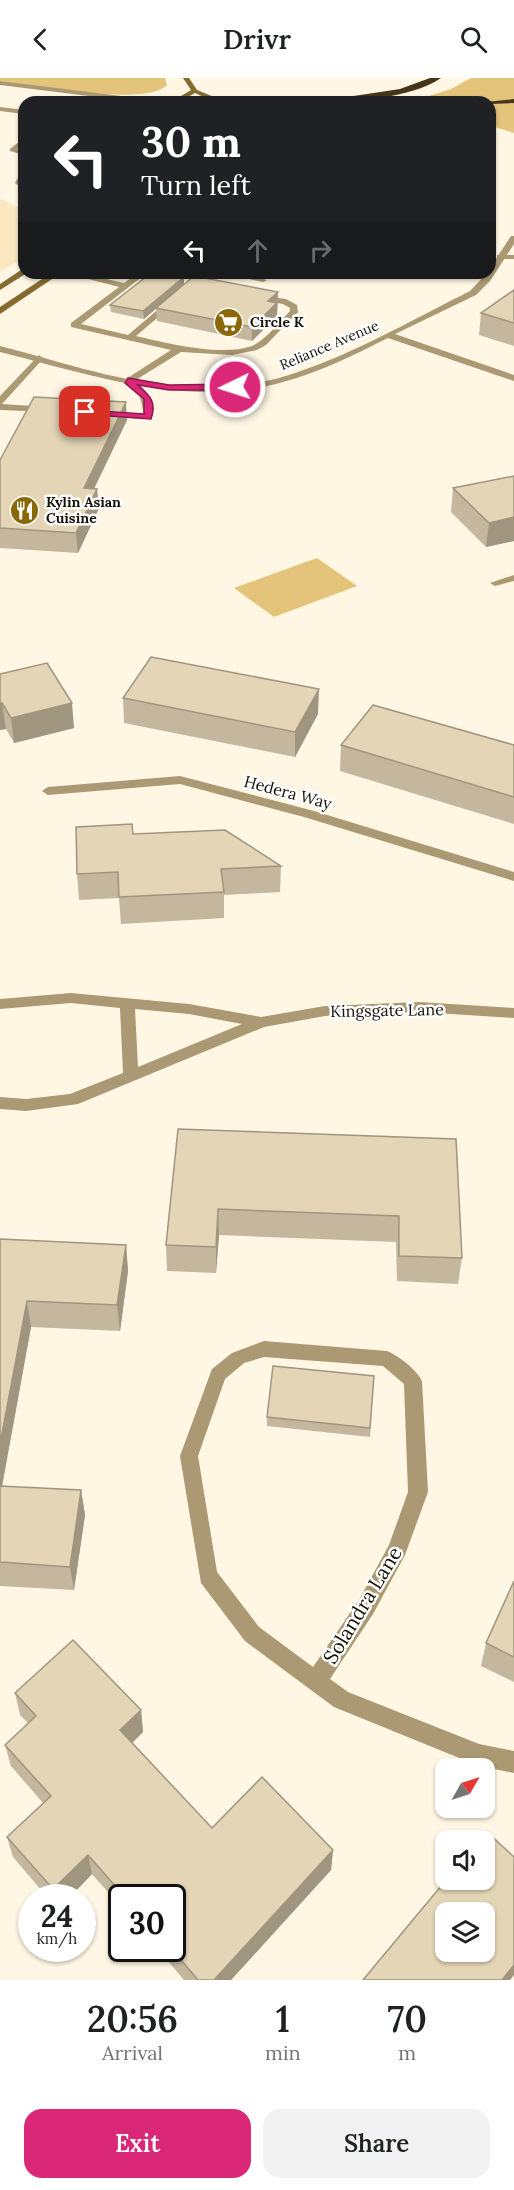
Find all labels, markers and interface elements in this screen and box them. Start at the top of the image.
text: Drivr [223,22,291,56]
icon: back [24,23,57,56]
icon: search [457,23,490,56]
text: 30 m [141,115,241,169]
icon: left [42,120,120,198]
text: Turn left [141,168,251,202]
icon: left [178,234,211,267]
icon: ahead [241,234,274,267]
icon: right [304,234,337,267]
supermarket icon: Circle K [213,306,245,338]
place label: Circle K [250,313,304,331]
street label: Reliance Avenue [277,316,382,374]
position arrow [203,355,267,419]
pin [59,386,110,437]
icon: arrive [68,395,101,428]
place label: Kylin Asian Cuisine [46,493,121,527]
restaurant icon: Kylin Asian Cuisine [9,494,41,526]
street label: Hedera Way [242,771,335,813]
street label: Kingsgate Lane [330,999,444,1021]
street label: Solandra Lane [317,1542,407,1668]
north arrow [435,1758,495,1818]
map controls [435,1758,495,1962]
button: sound [435,1830,495,1890]
speed limit sign: 30 [108,1884,186,1962]
text: 24 [41,1897,73,1935]
button: layers [435,1902,495,1962]
text: km/h [37,1929,77,1948]
text: 20:56 [87,1996,178,2042]
text: 1 [276,1996,290,2042]
text: 70 [388,1996,427,2042]
text: Arrival [102,2040,163,2065]
text: min [265,2040,301,2065]
text: m [398,2040,416,2065]
button: Exit [24,2109,251,2178]
button: Share [263,2109,490,2178]

